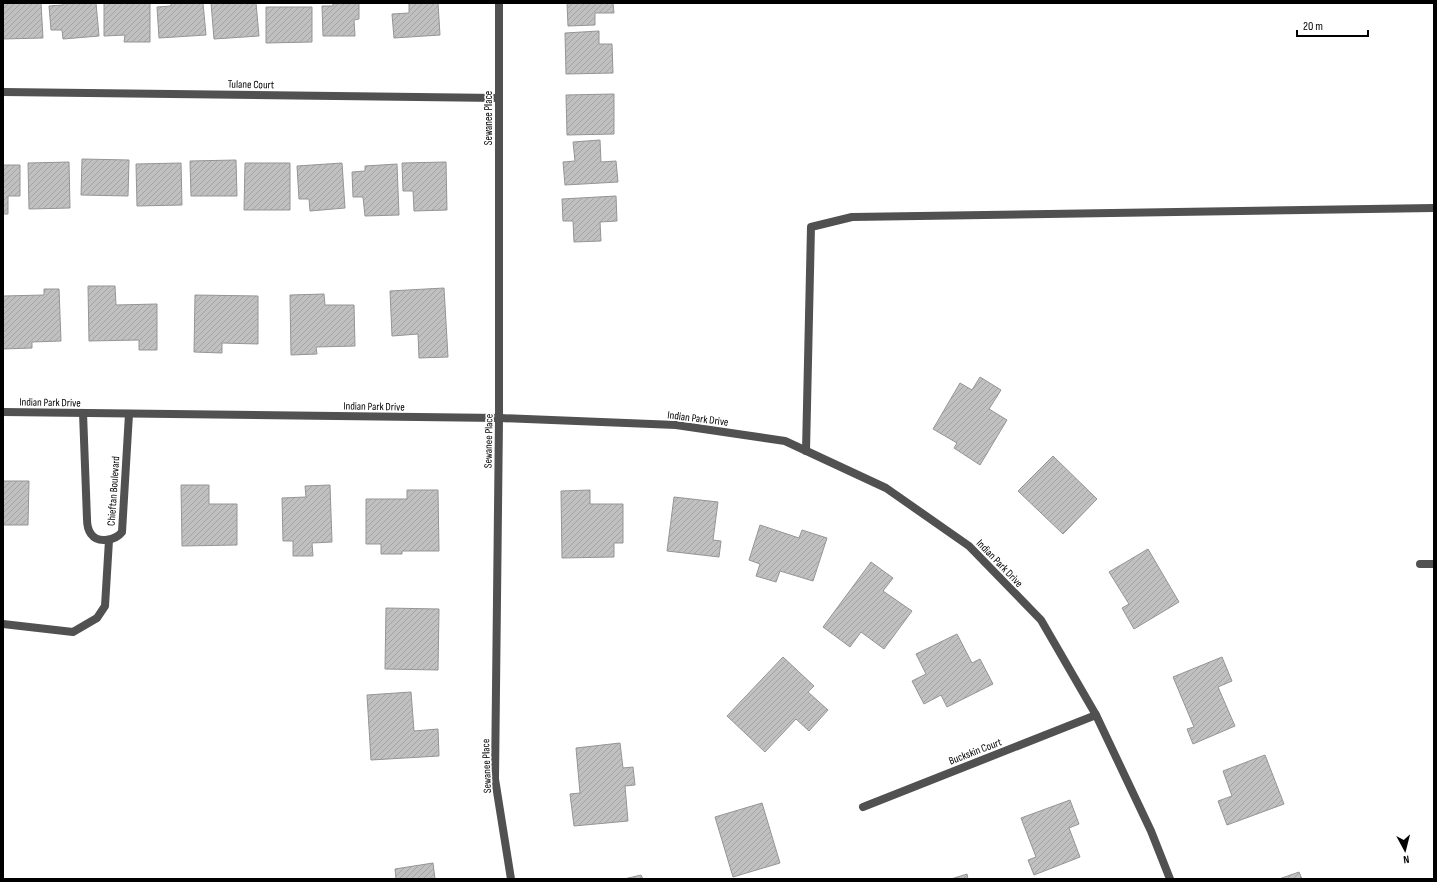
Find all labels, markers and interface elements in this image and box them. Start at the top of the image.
scale bar [1297,12,1368,38]
text: 20 m [1303,19,1323,34]
street label: Tulane Court [228,78,275,91]
street label: Sewanee Place [482,91,495,145]
street label: Indian Park Drive [19,395,81,410]
street label: Indian Park Drive [343,399,405,414]
street label: Indian Park Drive [667,408,729,429]
street label: Sewanee Place [482,414,495,468]
street label: Chieftan Boulevard [105,455,122,526]
street label: Indian Park Drive [974,537,1026,590]
street label: Buckskin Court [947,735,1004,768]
street label: Sewanee Place [479,739,494,793]
north arrow [1385,830,1425,870]
text: N [1402,853,1410,866]

